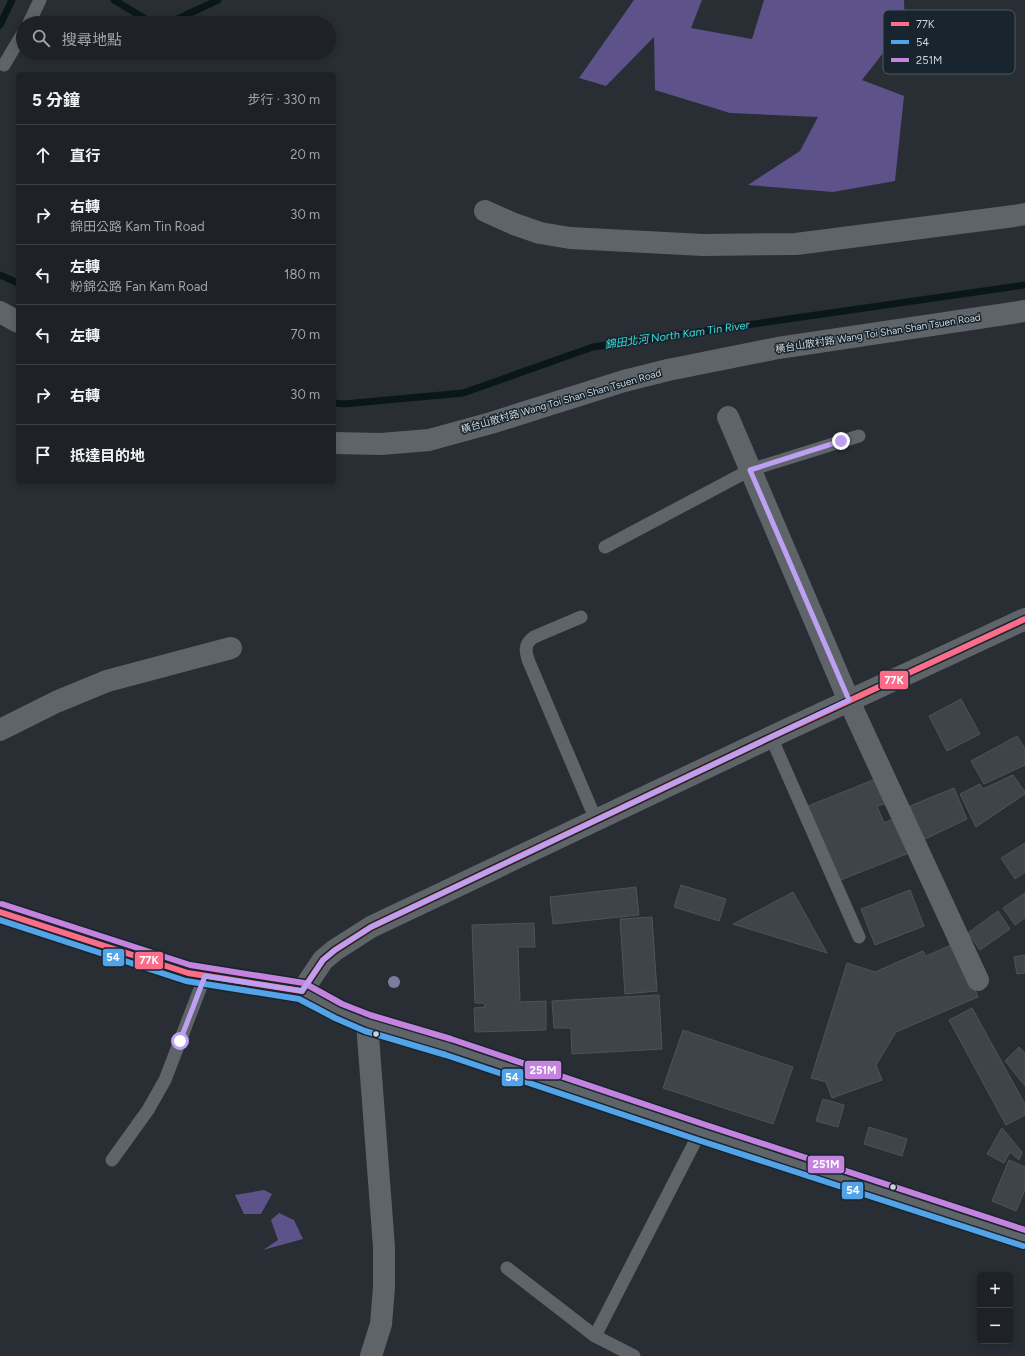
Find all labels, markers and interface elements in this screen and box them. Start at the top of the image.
legend [883,10,1015,74]
search box [16,16,336,60]
text: 77K [916,18,935,31]
icon: search [30,27,52,49]
text: 搜尋地點 [62,31,122,49]
text: 54 [916,36,929,49]
text: 251M [916,54,942,67]
text: 5 分鐘 [32,90,80,110]
text: 步行 · 330 m [248,92,320,107]
icon: ahead [32,144,54,166]
text: 直行 [70,147,100,165]
text: 20 m [290,147,320,162]
text: 右轉 [70,198,100,216]
icon: right [32,204,54,226]
text: 30 m [290,207,320,222]
text: 錦田公路 Kam Tin Road [70,219,205,234]
text: 左轉 [70,258,100,276]
icon: left [32,264,54,286]
text: 180 m [284,267,320,282]
text: 粉錦公路 Fan Kam Road [70,279,208,294]
street label: 橫台山散村路 Wang Toi Shan Shan Tsuen Road [774,310,982,356]
water label: 錦田北河 North Kam Tin River [604,318,751,352]
icon: left [32,324,54,346]
text: 左轉 [70,327,100,345]
text: 70 m [290,327,320,342]
street label: 橫台山散村路 Wang Toi Shan Shan Tsuen Road [459,366,663,436]
icon: right [32,384,54,406]
text: 右轉 [70,387,100,405]
text: 30 m [290,387,320,402]
route end [832,432,850,450]
icon: arrive [32,444,54,466]
text: 抵達目的地 [70,447,145,465]
line badge: 77K [879,670,909,690]
text: 77K [884,674,904,687]
line badge: 54 [102,948,125,967]
text: 54 [106,951,120,964]
line badge: 77K [134,951,164,970]
text: 77K [139,954,159,967]
unlabelled marker [371,1029,381,1039]
route start [171,1032,189,1050]
line badge: 251M [524,1060,562,1080]
text: 251M [530,1064,556,1077]
line badge: 54 [501,1068,524,1087]
text: 54 [505,1071,519,1084]
line badge: 251M [807,1155,845,1174]
text: 251M [813,1158,839,1171]
line badge: 54 [841,1181,864,1200]
unlabelled marker [888,1182,898,1192]
text: 54 [846,1184,860,1197]
map controls [977,1272,1013,1344]
button: + [977,1272,1013,1308]
button: − [977,1308,1013,1344]

